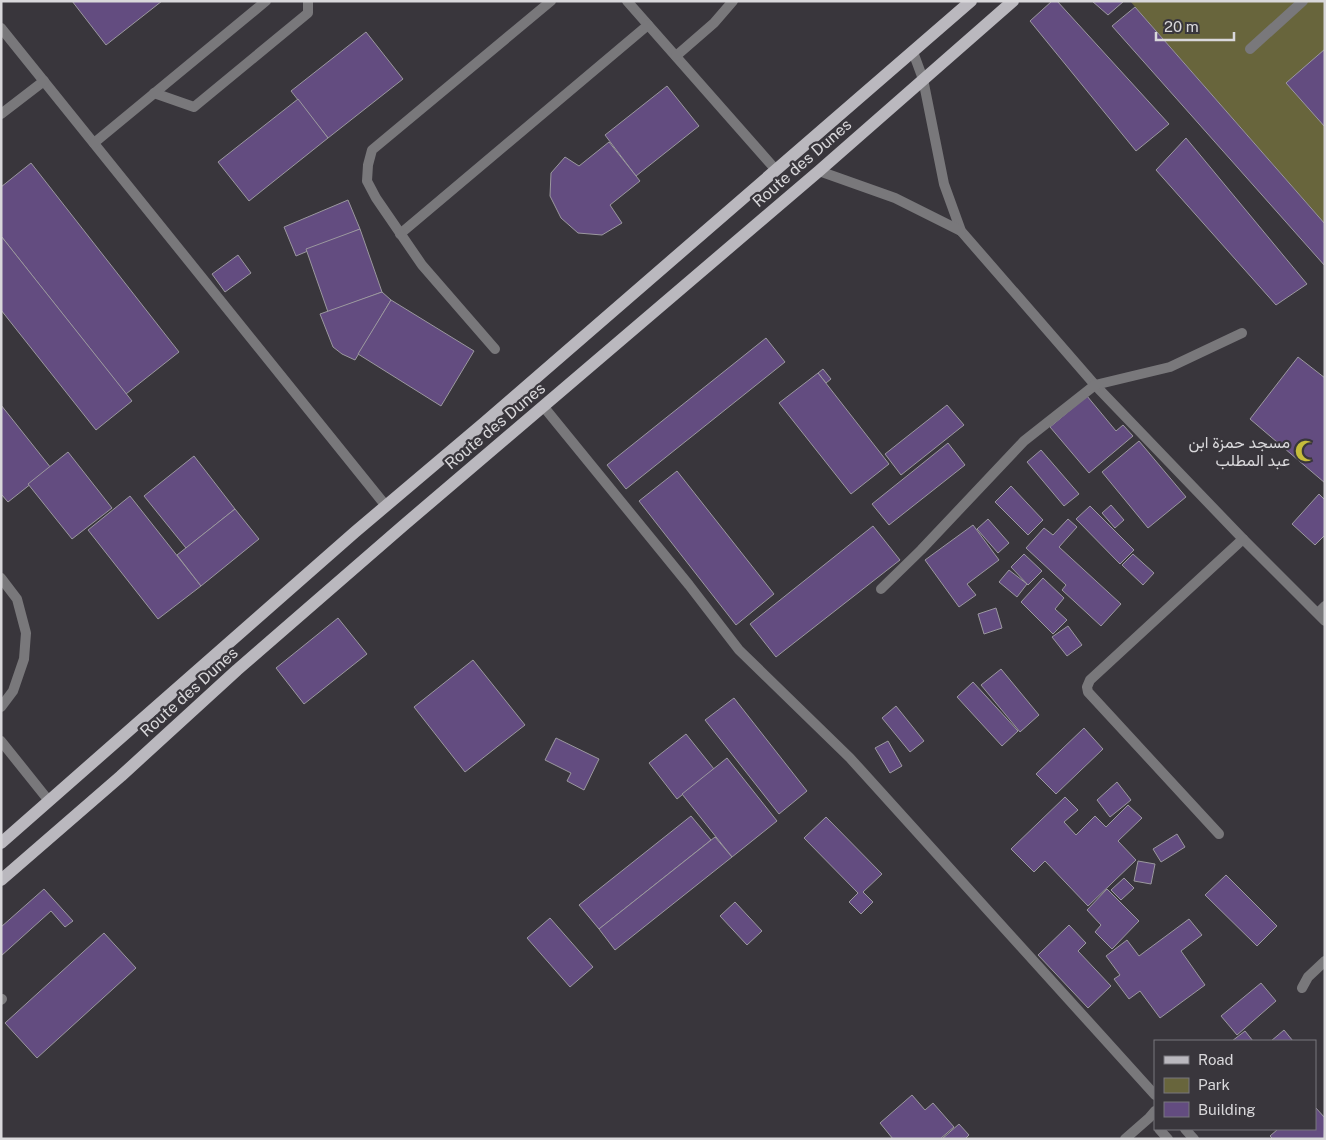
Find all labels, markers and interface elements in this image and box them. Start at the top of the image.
scale bar [1156,10,1234,42]
text: 20 m [1164,18,1199,35]
street label: Route des Dunes [749,115,855,211]
street label: Route des Dunes [441,379,549,473]
place label: مسجد حمزة ابن عبد المطلب [1189,433,1290,470]
mosque icon: مسجد حمزة ابن عبد المطلب [1293,438,1319,464]
street label: Route des Dunes [136,643,242,741]
legend [1154,1040,1316,1130]
text: Road [1198,1051,1234,1068]
text: Park [1198,1076,1230,1093]
text: Building [1198,1101,1256,1118]

